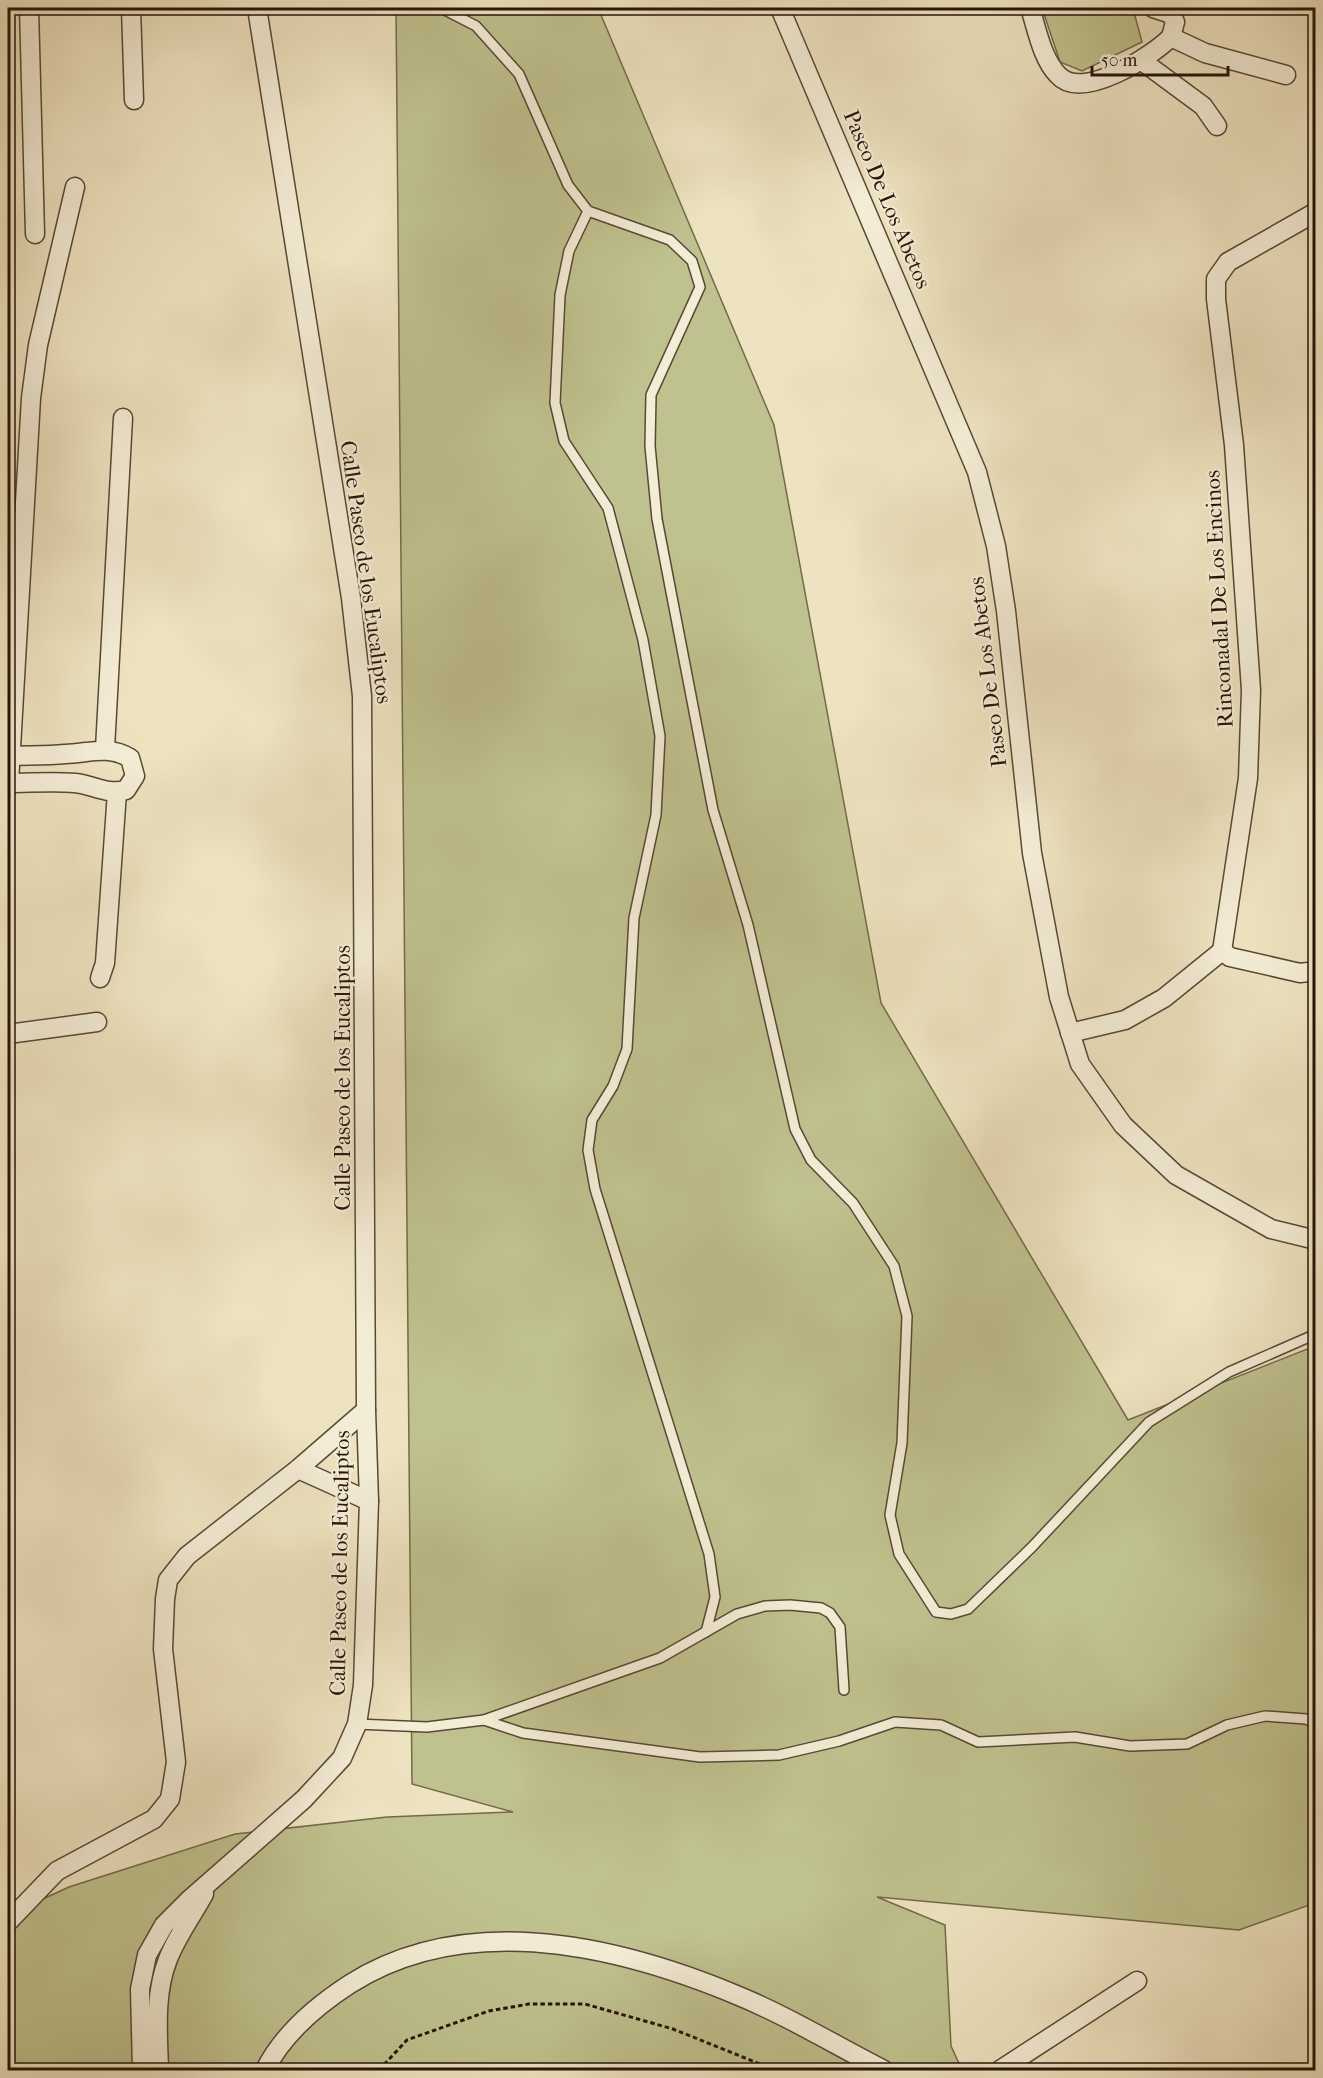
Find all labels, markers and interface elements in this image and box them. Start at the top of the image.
scale bar [1092,39,1228,77]
text: 50 m [1101,50,1138,71]
street label: Paseo De Los Abetos [838,106,936,293]
street label: Calle Paseo de los Eucaliptos [335,439,397,705]
street label: RinconadaI De Los Encinos [1199,469,1239,729]
street label: Paseo De Los Abetos [963,575,1013,769]
street label: Calle Paseo de los Eucaliptos [330,945,356,1211]
street label: Calle Paseo de los Eucaliptos [325,1430,355,1696]

